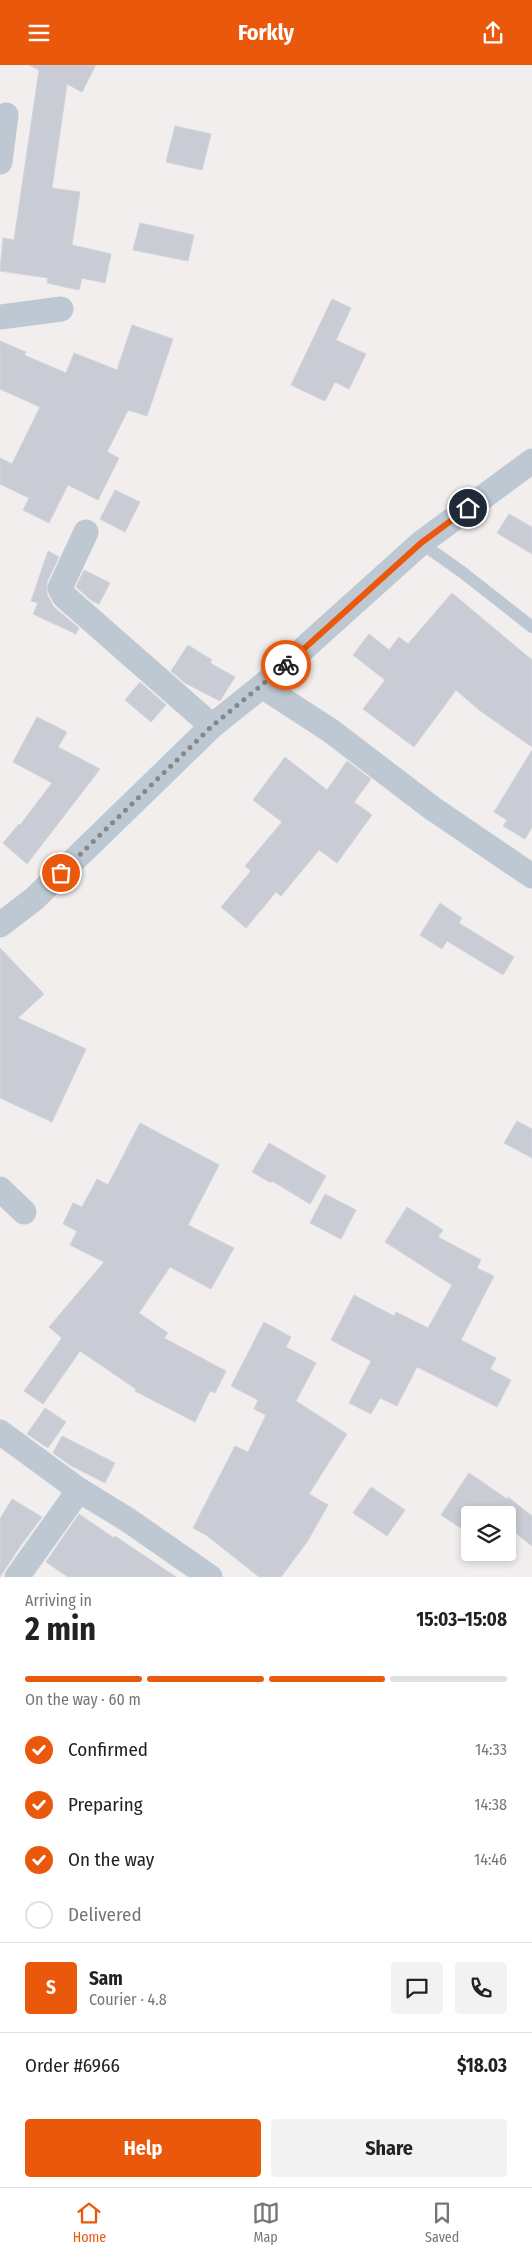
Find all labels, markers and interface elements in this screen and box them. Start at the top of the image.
icon: menu [25,19,53,47]
text: Forkly [238,19,294,46]
icon: share [479,19,507,47]
pin [447,487,489,529]
icon: home [454,494,482,522]
courier [261,640,311,690]
icon: bike [272,651,300,679]
pin [40,852,82,894]
icon: bag [47,859,75,887]
map controls [461,1506,516,1561]
button: layers [461,1506,516,1561]
text: Arriving in [25,1591,92,1610]
text: 15:03–15:08 [416,1608,507,1631]
text: 2 min [25,1610,96,1648]
text: On the way · 60 m [25,1690,141,1709]
icon: check [25,1736,53,1764]
text: Confirmed [68,1738,148,1761]
text: 14:33 [475,1740,507,1759]
icon: check [25,1791,53,1819]
text: Preparing [68,1793,143,1816]
text: 14:38 [474,1795,507,1814]
icon: check [25,1846,53,1874]
text: On the way [68,1848,154,1871]
text: 14:46 [474,1850,507,1869]
text: Delivered [68,1903,142,1926]
button: chat [391,1962,443,2014]
button: phone [455,1962,507,2014]
text: Sam [89,1967,123,1990]
text: S [46,1976,56,1999]
text: Courier · 4.8 [89,1990,167,2009]
text: Order #6966 [25,2054,120,2077]
text: $18.03 [457,2054,507,2077]
button: Help [25,2119,261,2177]
button: Share [271,2119,507,2177]
tab: Home [73,2199,106,2246]
tab: Map [252,2199,280,2246]
tab: Saved [425,2199,459,2246]

